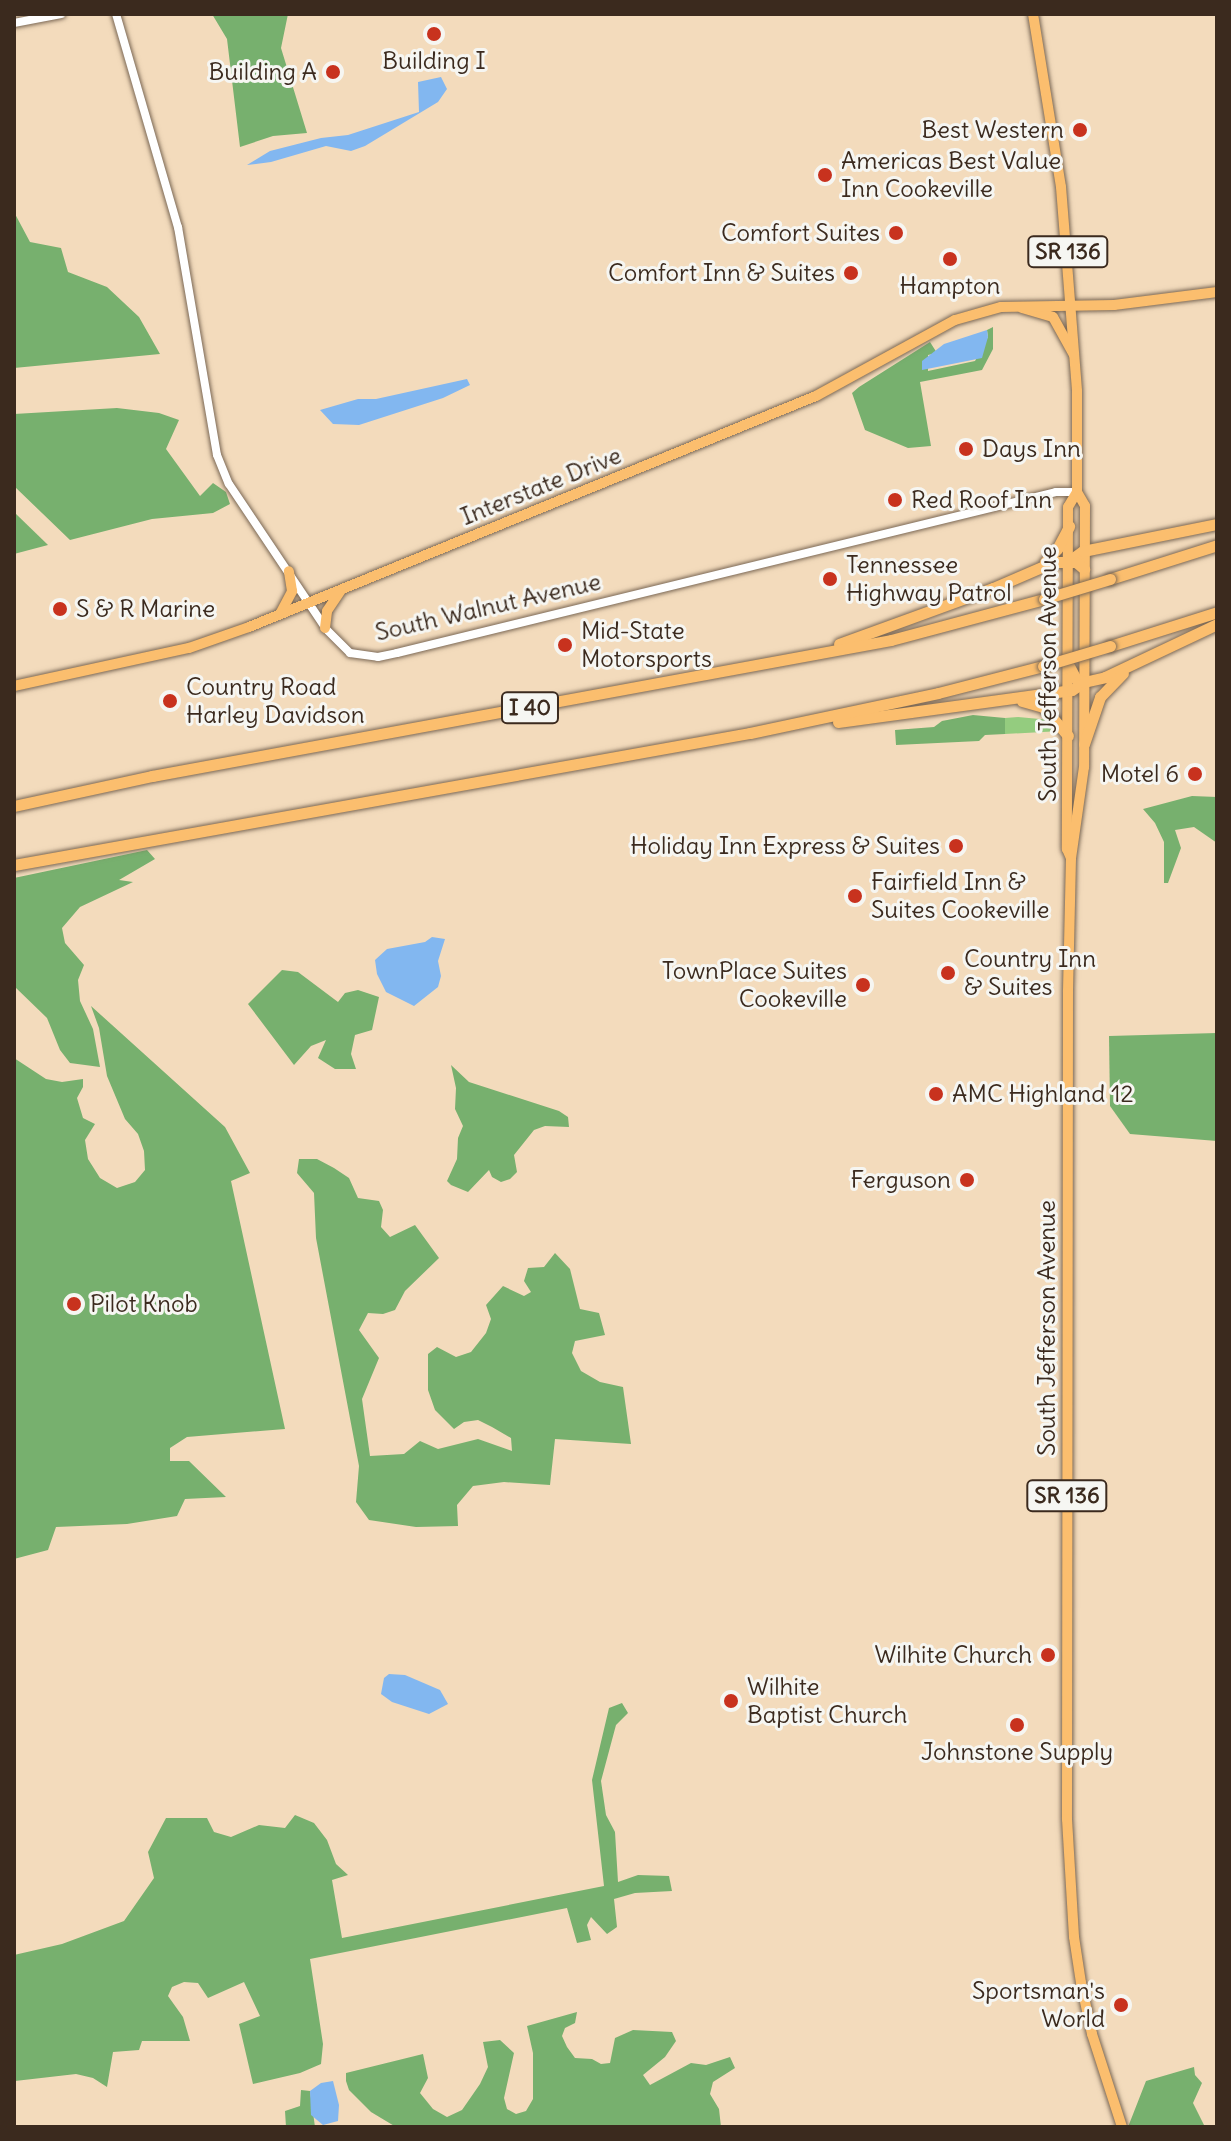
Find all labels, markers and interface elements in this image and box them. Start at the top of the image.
marker: Building I [425,25,443,43]
place label: Building I [382,47,486,75]
place label: Building A [209,58,317,86]
marker: Building A [324,63,342,81]
place label: Best Western [921,116,1064,144]
marker: Best Western [1071,121,1089,139]
place label: Americas Best Value Inn Cookeville [841,147,1061,203]
marker: Americas Best Value Inn Cookeville [816,166,834,184]
place label: Comfort Suites [721,219,880,247]
marker: Comfort Suites [887,224,905,242]
road number: SR 136 [1026,234,1110,270]
marker: Hampton [941,250,959,268]
place label: Comfort Inn & Suites [608,259,835,287]
marker: Comfort Inn & Suites [842,264,860,282]
place label: Hampton [900,272,1000,300]
place label: Days Inn [982,435,1081,463]
marker: Days Inn [957,440,975,458]
street label: Interstate Drive [457,441,625,531]
place label: Red Roof Inn [911,486,1052,514]
marker: Red Roof Inn [886,491,904,509]
street label: South Jefferson Avenue [1034,546,1062,802]
place label: Tennessee Highway Patrol [846,551,1012,607]
street label: South Walnut Avenue [372,567,604,647]
marker: Tennessee Highway Patrol [821,570,839,588]
place label: S & R Marine [76,595,215,623]
marker: S & R Marine [51,600,69,618]
place label: Mid-State Motorsports [581,617,712,673]
marker: Mid-State Motorsports [556,636,574,654]
place label: Country Road Harley Davidson [186,673,365,729]
road number: I 40 [500,690,560,726]
marker: Country Road Harley Davidson [161,692,179,710]
place label: Motel 6 [1101,760,1179,788]
marker: Motel 6 [1186,765,1204,783]
place label: Holiday Inn Express & Suites [630,832,940,860]
marker: Holiday Inn Express & Suites [947,837,965,855]
place label: Fairfield Inn & Suites Cookeville [871,868,1049,924]
marker: Fairfield Inn & Suites Cookeville [846,887,864,905]
place label: Country Inn & Suites [964,945,1096,1001]
place label: TownPlace Suites Cookeville [662,957,847,1013]
marker: Country Inn & Suites [939,964,957,982]
marker: TownPlace Suites Cookeville [854,976,872,994]
place label: AMC Highland 12 [952,1080,1134,1108]
marker: AMC Highland 12 [927,1085,945,1103]
place label: Ferguson [851,1166,951,1194]
marker: Ferguson [958,1171,976,1189]
street label: South Jefferson Avenue [1033,1200,1061,1456]
place label: Pilot Knob [90,1290,198,1318]
marker: Pilot Knob [65,1295,83,1313]
road number: SR 136 [1025,1478,1109,1514]
place label: Wilhite Church [875,1641,1032,1669]
marker: Wilhite Church [1039,1646,1057,1664]
place label: Wilhite Baptist Church [747,1673,907,1729]
marker: Wilhite Baptist Church [722,1692,740,1710]
marker: Johnstone Supply [1008,1716,1026,1734]
place label: Johnstone Supply [921,1738,1113,1766]
place label: Sportsman's World [972,1977,1105,2033]
marker: Sportsman's World [1112,1996,1130,2014]

